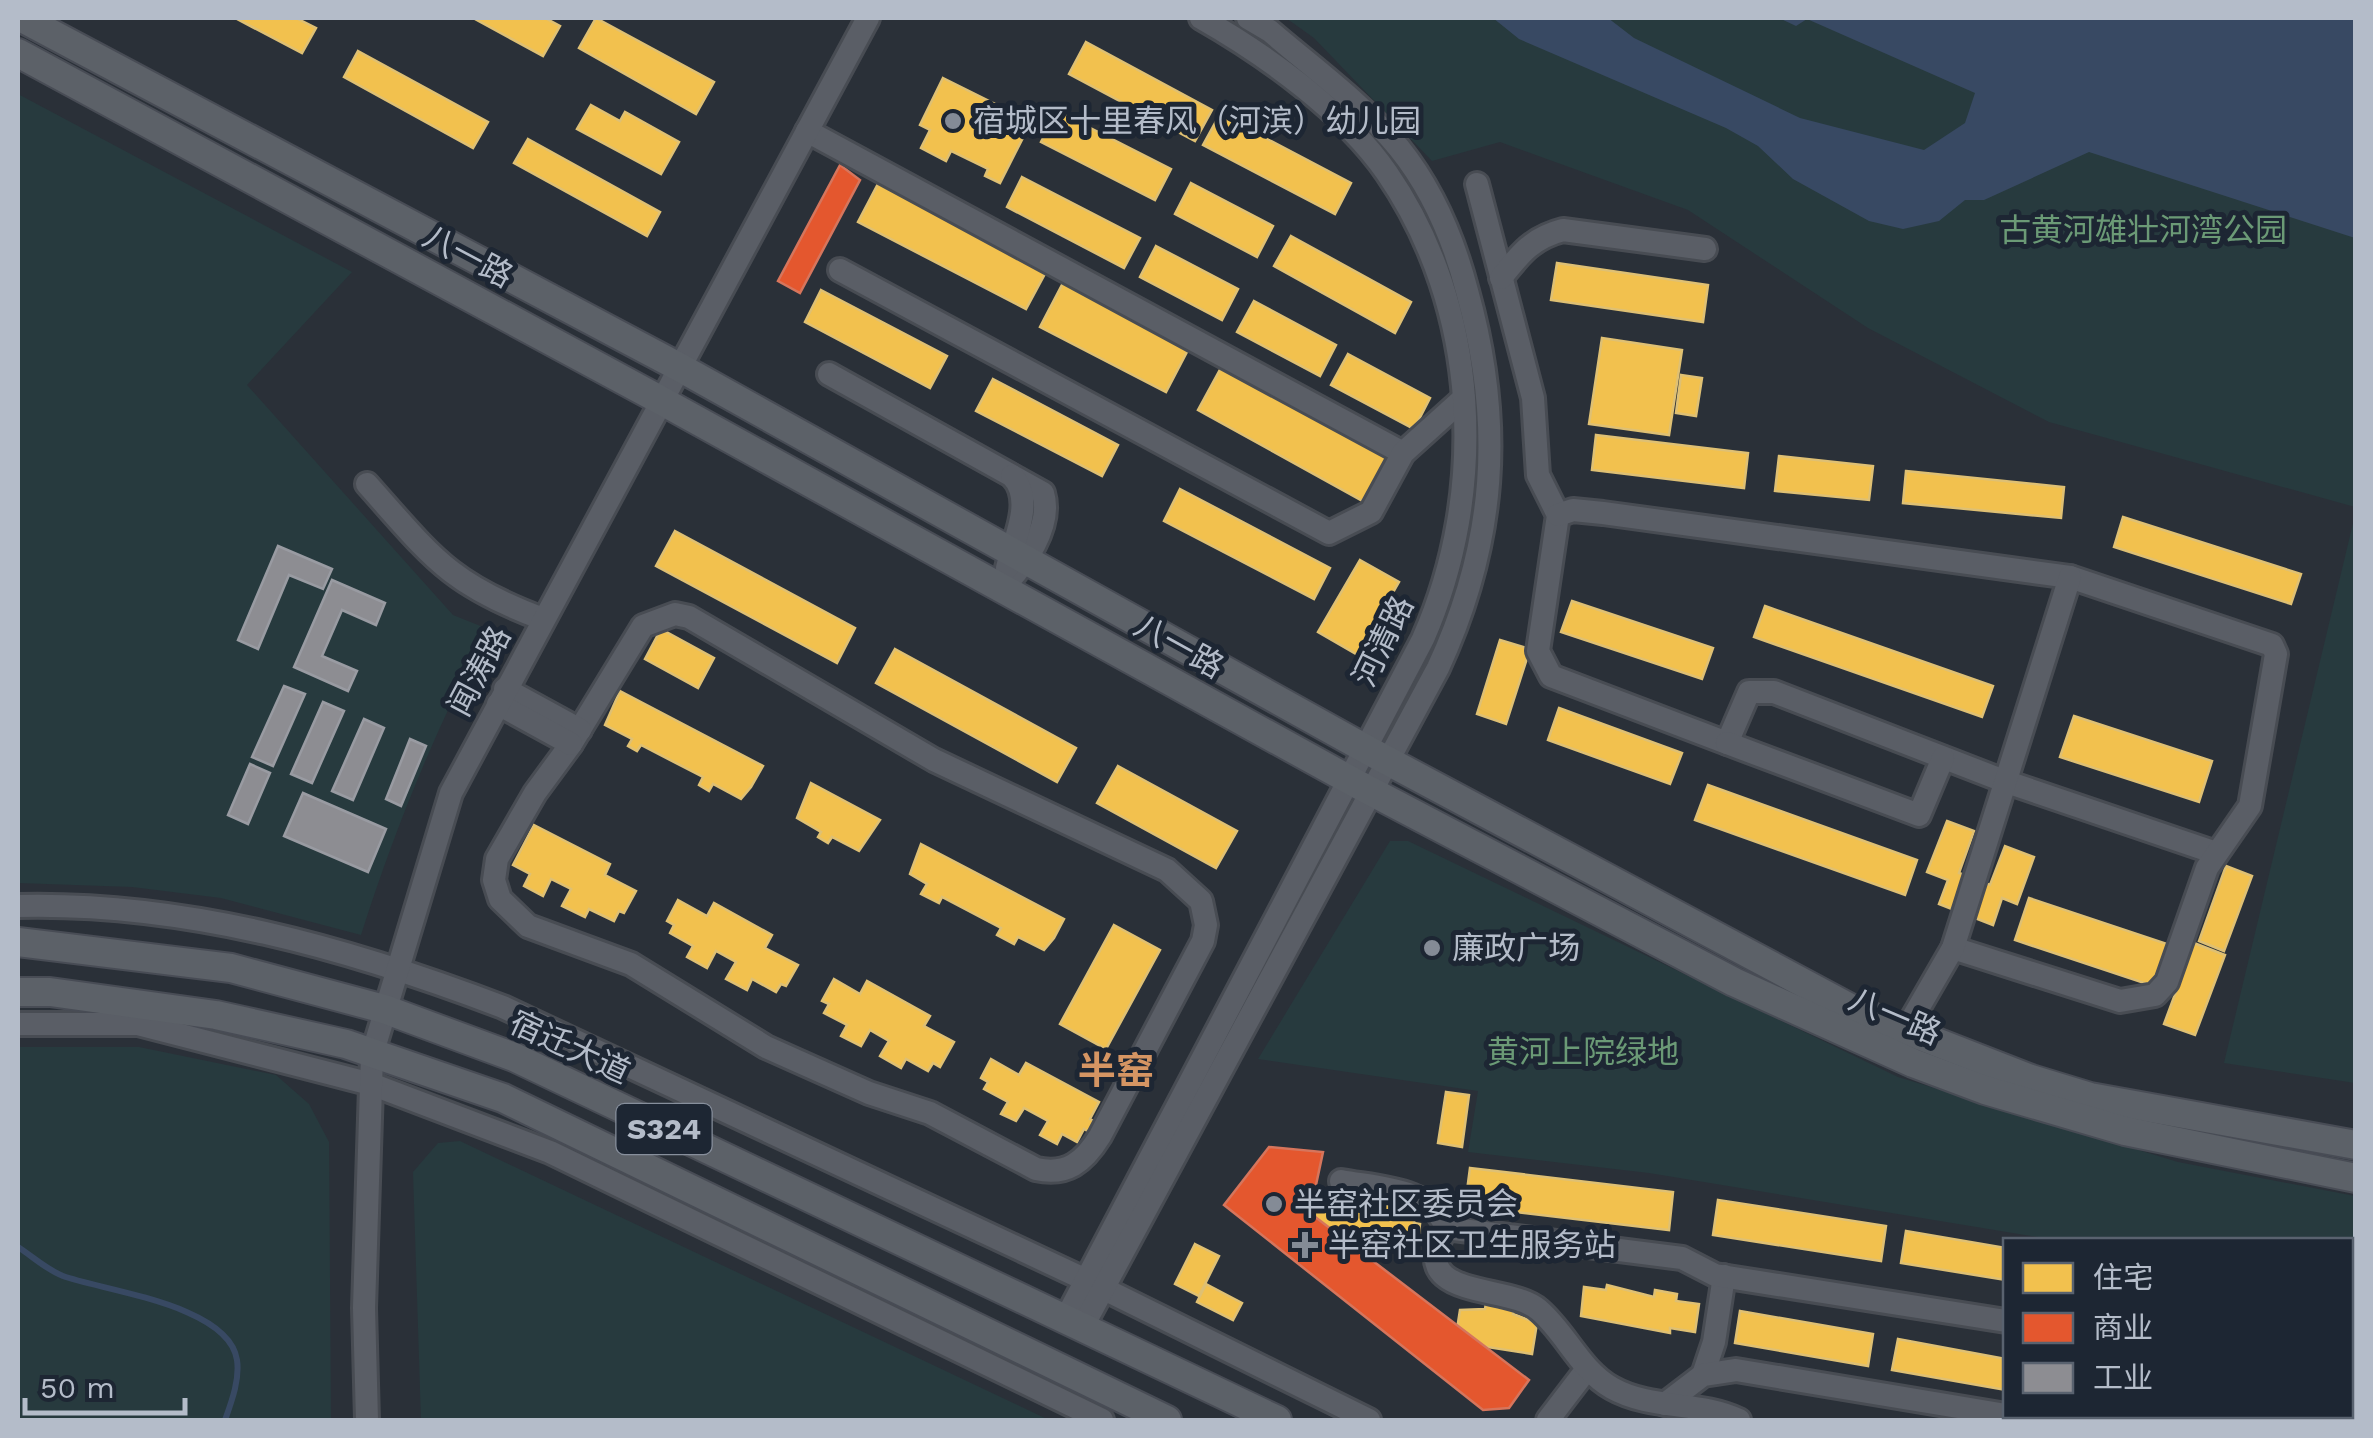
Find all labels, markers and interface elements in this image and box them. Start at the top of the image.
place label: 宿城区十里春风（河滨）幼儿园 [973,102,1421,140]
marker: 宿城区十里春风（河滨）幼儿园 [942,110,964,132]
park label: 古黄河雄壮河湾公园 [1999,211,2287,249]
street label: 八一路 [417,217,519,295]
street label: 河清路 [1345,590,1421,692]
street label: 八一路 [1128,606,1230,686]
street label: 闻涛路 [440,620,518,722]
place label: 廉政广场 [1452,929,1580,967]
marker: 廉政广场 [1421,937,1443,959]
street label: 八一路 [1843,980,1947,1052]
street label: 宿迁大道 [504,1003,636,1091]
park label: 黄河上院绿地 [1487,1033,1679,1071]
district label: 半窑 [1078,1049,1154,1093]
road number: S324 [616,1104,712,1154]
place label: 半窑社区委员会 [1294,1185,1518,1223]
marker: 半窑社区委员会 [1263,1193,1285,1215]
place label: 半窑社区卫生服务站 [1328,1226,1616,1264]
marker: 半窑社区卫生服务站 [1292,1232,1318,1258]
legend [2003,1238,2353,1418]
text: 住宅 [2093,1260,2153,1295]
text: 商业 [2093,1310,2153,1345]
scale bar [25,1353,185,1415]
text: 工业 [2093,1360,2153,1395]
text: 50 m [40,1370,115,1405]

